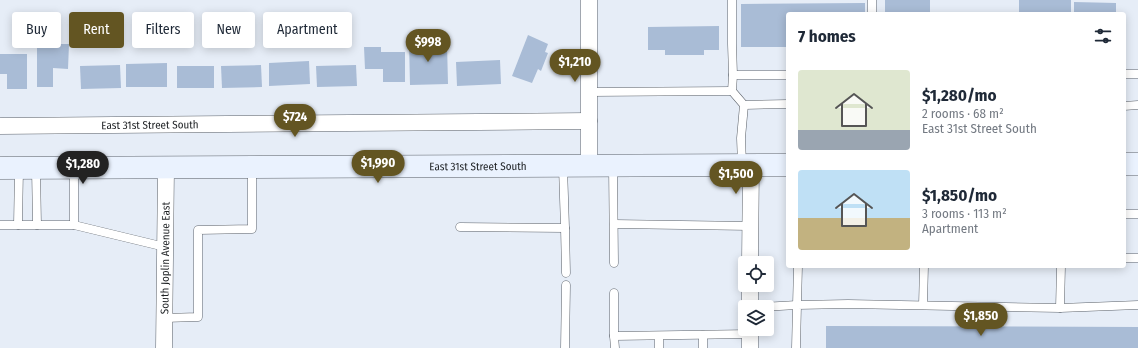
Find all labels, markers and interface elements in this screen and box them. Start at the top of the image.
chip: Buy [12,12,61,48]
chip: Rent [69,12,124,48]
chip: Filters [132,12,194,48]
chip: New [202,12,255,48]
chip: Apartment [263,12,352,48]
icon: filters [1092,25,1114,47]
text: 7 homes [798,26,856,47]
pin: $998 [404,29,452,63]
text: $998 [415,34,441,49]
pin: $1,210 [542,49,608,83]
text: $1,210 [559,54,591,69]
text: $1,280/mo [922,85,997,106]
icon: home [830,86,878,134]
pin: $724 [271,104,319,138]
text: 2 rooms · 68 m² [922,106,1004,121]
text: $724 [283,109,307,124]
street label: East 31st Street South [101,118,199,132]
text: East 31st Street South [922,121,1037,136]
pin: $1,990 [345,150,411,184]
pin: $1,280 [50,151,116,185]
text: $1,990 [361,155,395,170]
text: $1,280 [66,156,100,171]
street label: East 31st Street South [429,160,527,173]
pin: $1,500 [703,161,769,195]
text: $1,500 [718,166,754,181]
text: $1,850/mo [922,185,997,206]
icon: home [830,186,878,234]
street label: South Joplin Avenue East [158,201,173,314]
text: 3 rooms · 113 m² [922,206,1007,221]
text: Apartment [922,221,978,236]
map controls [738,256,774,336]
button: locate [738,256,774,292]
button: layers [738,300,774,336]
pin: $1,850 [948,303,1014,337]
text: $1,850 [964,308,998,323]

